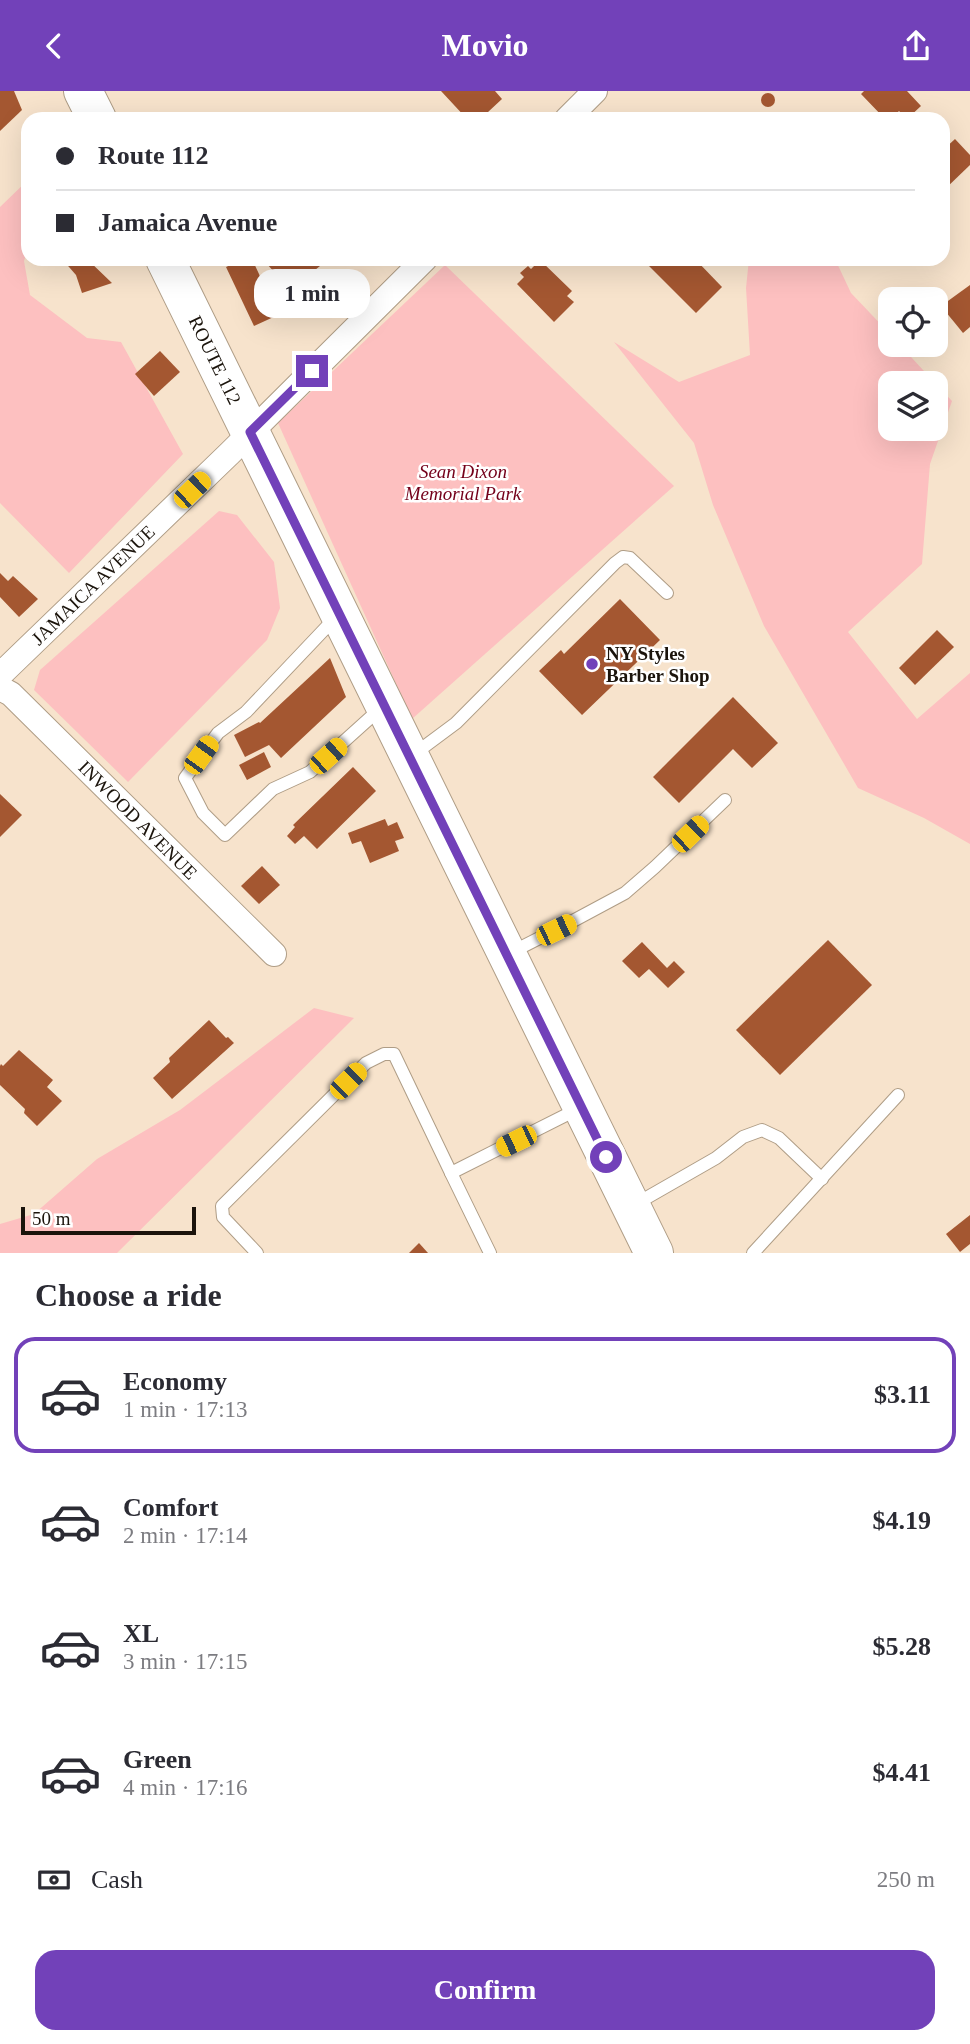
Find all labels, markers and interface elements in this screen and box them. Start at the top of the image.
icon: back [35,27,73,65]
text: Movio [441,27,529,63]
icon: share [897,27,935,65]
text: Route 112 [98,141,209,170]
text: Jamaica Avenue [98,208,277,237]
callout: 1 min [254,269,370,319]
text: 1 min [284,281,340,306]
map controls [878,287,948,441]
button: locate [878,287,948,357]
street label: ROUTE 112 [185,312,245,408]
route end [296,355,328,387]
button: layers [878,371,948,441]
park label: Sean Dixon Memorial Park [404,461,522,504]
car [170,468,215,512]
street label: JAMAICA AVENUE [27,521,159,649]
place label: NY Styles Barber Shop [606,643,710,686]
marker: NY Styles Barber Shop [584,656,600,672]
car [181,732,222,778]
car [306,734,351,778]
street label: INWOOD AVENUE [75,757,201,883]
car [668,812,713,856]
car [533,911,580,949]
car [326,1059,371,1103]
car [493,1122,540,1160]
route start [590,1141,622,1173]
scale bar [21,1204,196,1236]
text: 50 m [32,1208,71,1229]
text: Choose a ride [35,1277,222,1313]
icon: car [39,1364,102,1427]
text: Economy [123,1367,227,1396]
text: $3.11 [874,1380,931,1409]
text: 1 min · 17:13 [123,1397,248,1422]
icon: car [39,1490,102,1553]
text: Comfort [123,1493,218,1522]
text: $4.19 [873,1506,931,1535]
text: 2 min · 17:14 [123,1523,248,1548]
icon: car [39,1616,102,1679]
text: XL [123,1619,159,1648]
text: $5.28 [873,1632,931,1661]
text: 3 min · 17:15 [123,1649,248,1674]
icon: car [39,1742,102,1805]
text: Green [123,1745,192,1774]
text: $4.41 [873,1758,931,1787]
text: 4 min · 17:16 [123,1775,248,1800]
icon: cash [35,1861,73,1899]
text: Cash [91,1865,143,1894]
text: 250 m [877,1867,935,1892]
button: Confirm [35,1950,935,2030]

